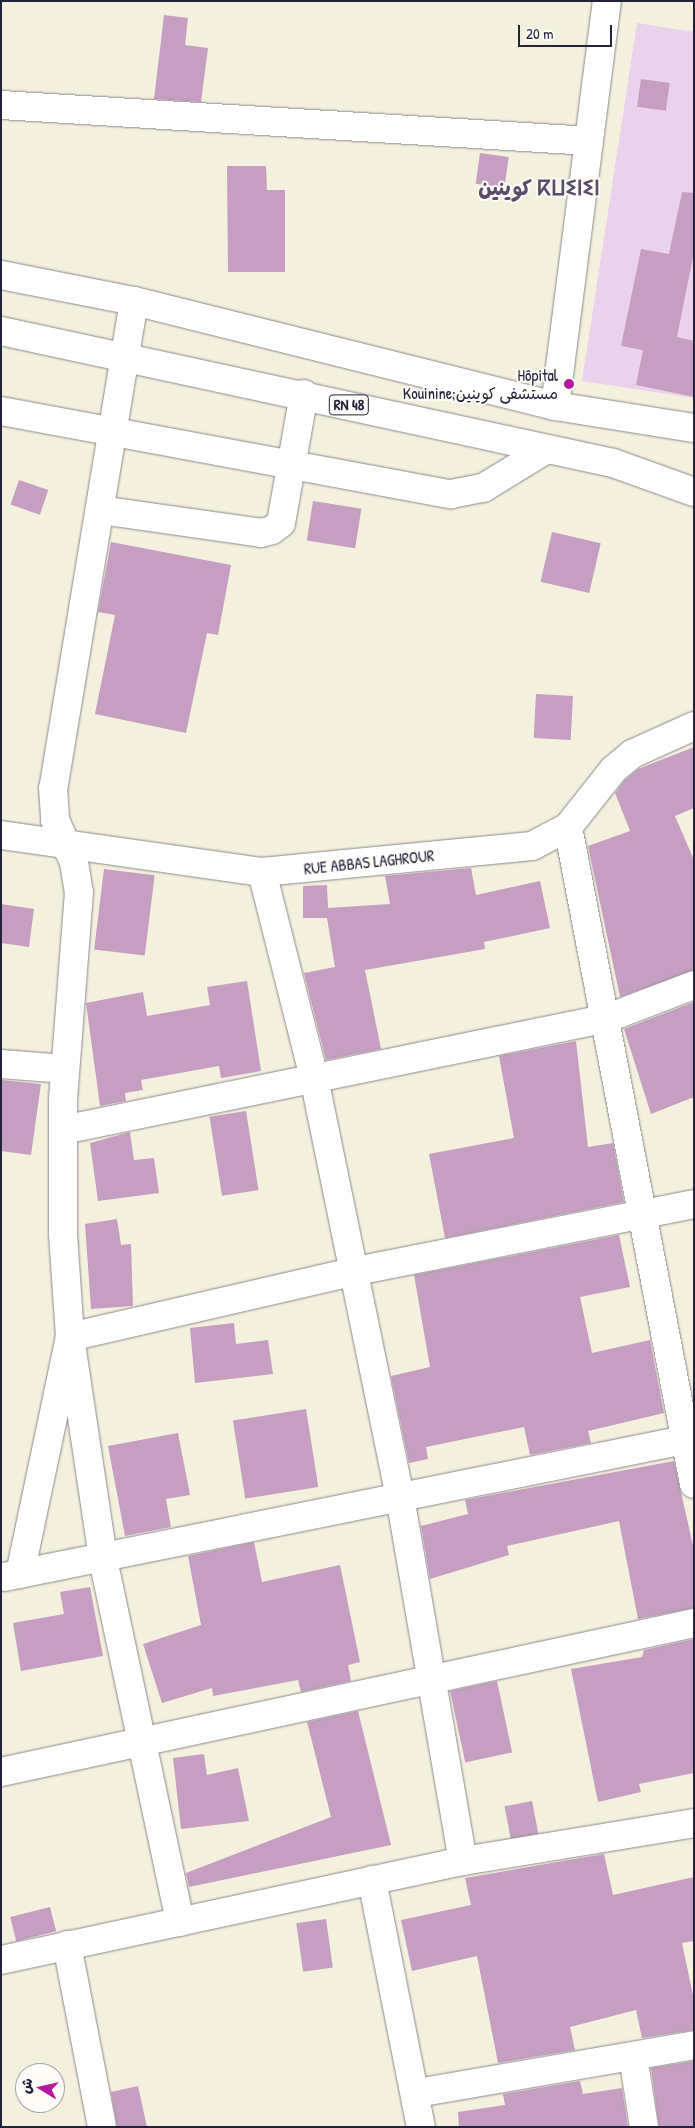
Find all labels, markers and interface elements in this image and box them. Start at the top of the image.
scale bar [520,15,614,47]
text: 20 m [526,23,553,44]
district label: كوينين ⴽⵡⵉⵏⵉⵏ [478,175,600,201]
place label: Hôpital Kouinine;مستشفى كوينين [403,365,558,403]
marker: Hôpital Kouinine;مستشفى كوينين [562,377,576,391]
road number: RN 48 [328,392,370,418]
street label: RUE ABBAS LAGHROUR [303,846,435,878]
north arrow [15,2063,65,2113]
text: ش [15,2077,36,2095]

